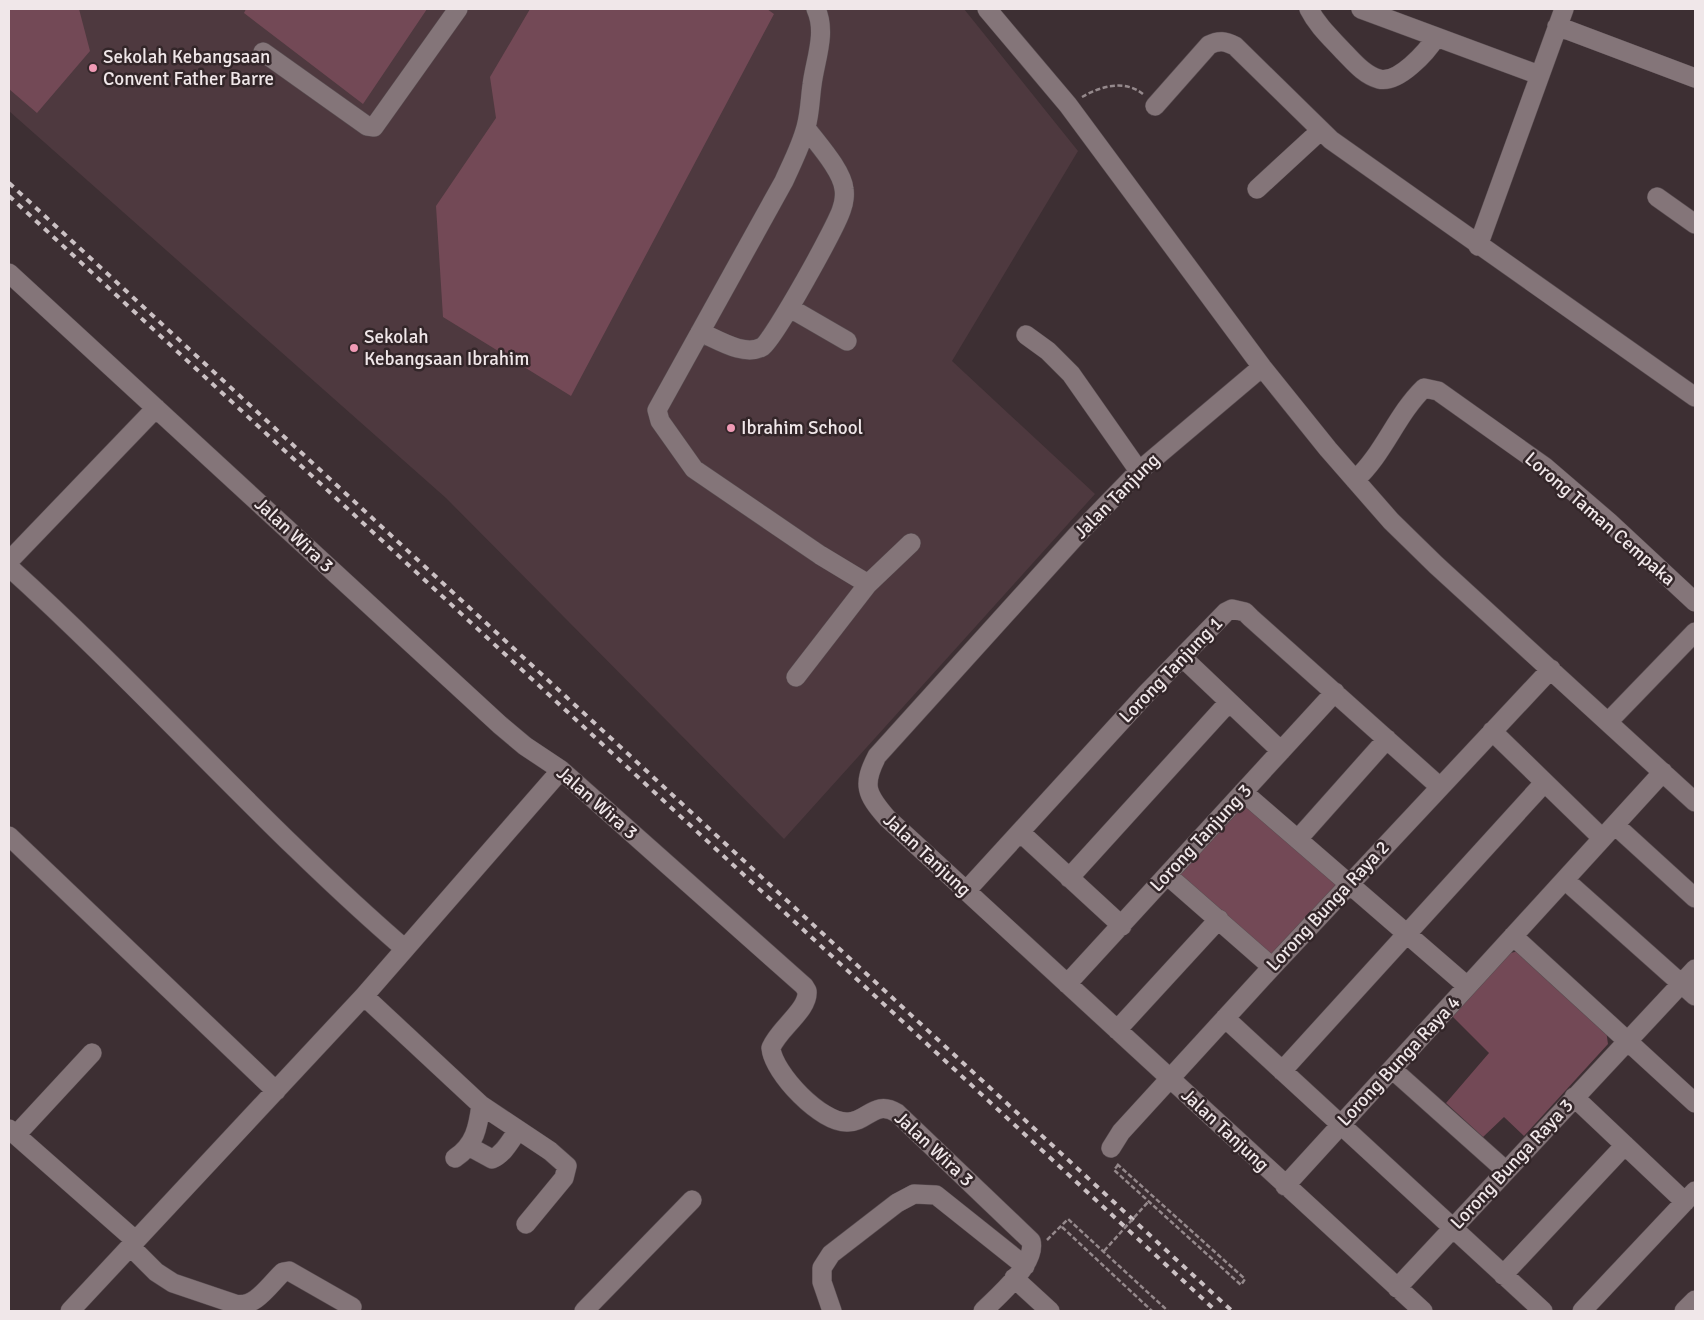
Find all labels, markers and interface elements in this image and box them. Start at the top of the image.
place label: Sekolah Kebangsaan Convent Father Barre [103,45,274,91]
marker: Sekolah Kebangsaan Convent Father Barre [87,62,99,74]
place label: Sekolah Kebangsaan Ibrahim [364,325,529,371]
marker: Sekolah Kebangsaan Ibrahim [348,342,360,354]
place label: Ibrahim School [741,416,863,440]
marker: Ibrahim School [725,422,737,434]
street label: Lorong Taman Cempaka [1520,447,1680,591]
street label: Jalan Tanjung [1069,448,1165,544]
street label: Jalan Wira 3 [249,492,339,578]
street label: Lorong Tanjung 1 [1114,612,1228,728]
street label: Jalan Wira 3 [552,761,642,845]
street label: Lorong Tanjung 3 [1145,779,1257,897]
street label: Jalan Tanjung [878,808,976,902]
street label: Lorong Bunga Raya 2 [1261,836,1395,976]
street label: Lorong Bunga Raya 4 [1332,991,1466,1131]
street label: Jalan Tanjung [1176,1083,1274,1177]
street label: Lorong Bunga Raya 3 [1445,1094,1579,1234]
street label: Jalan Wira 3 [889,1106,979,1192]

